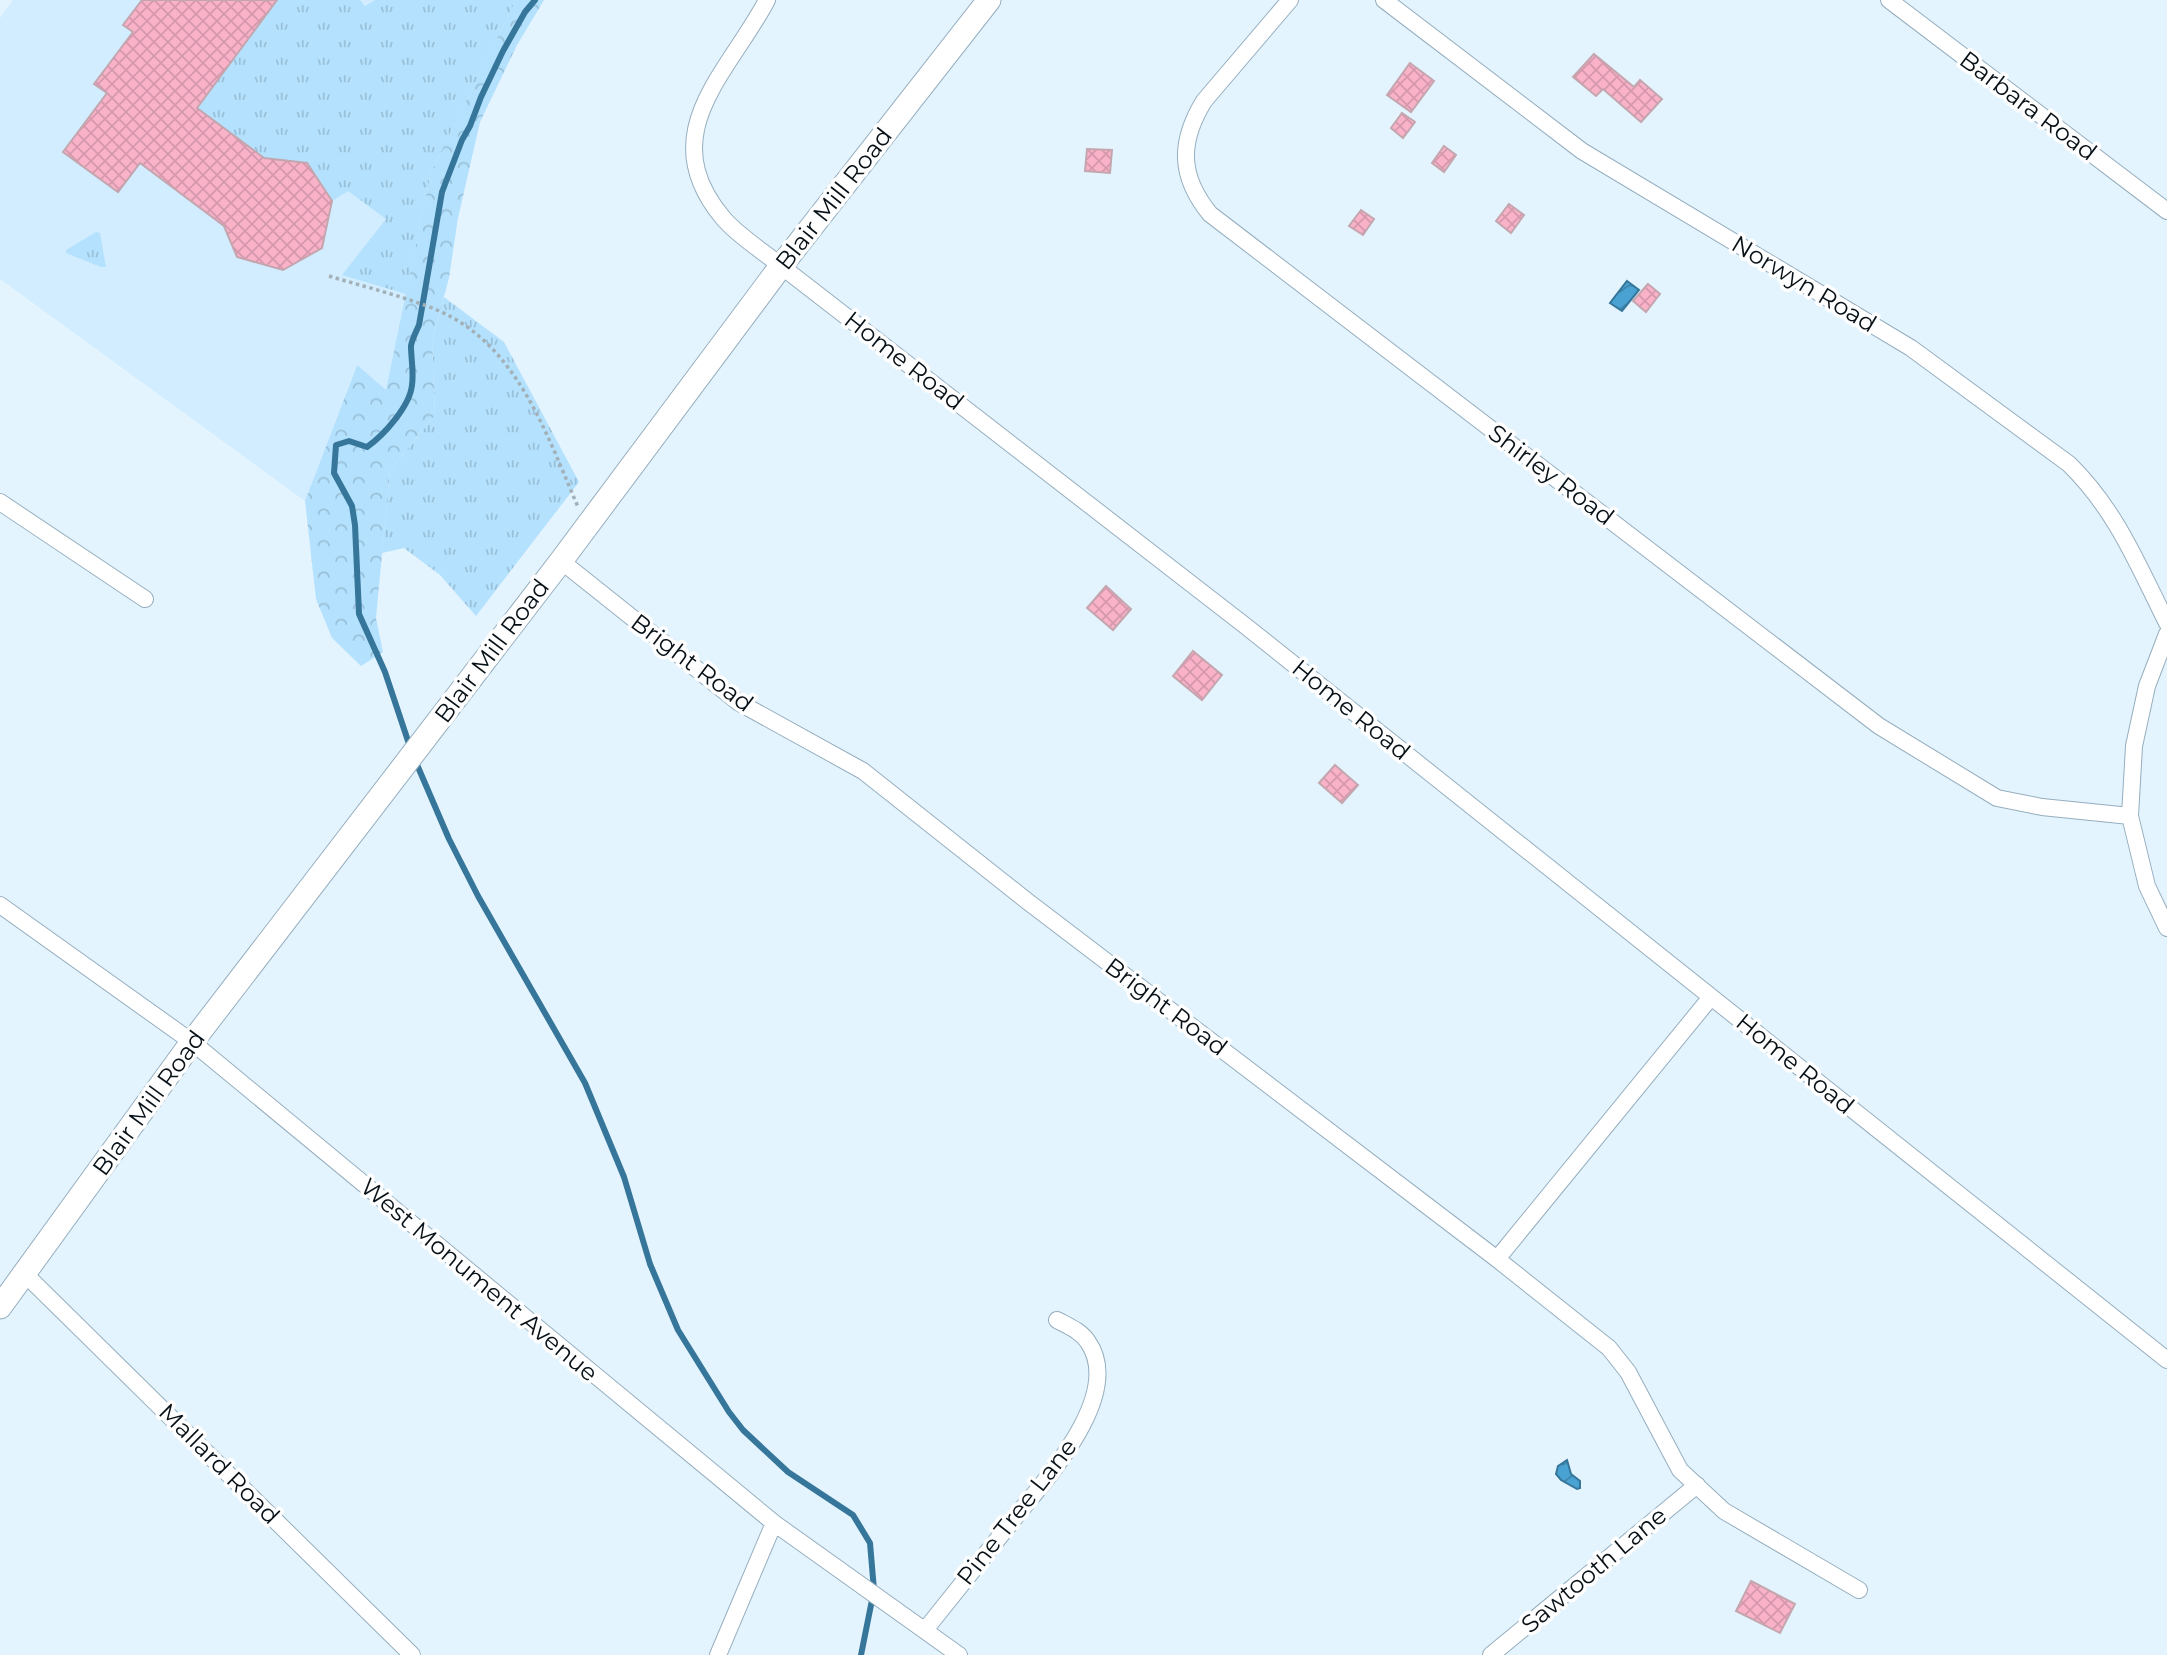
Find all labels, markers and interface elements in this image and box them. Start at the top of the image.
street label: Barbara Road [1954,45,2102,166]
street label: Blair Mill Road [769,122,898,276]
street label: Norwyn Road [1727,229,1882,338]
street label: Home Road [839,305,970,416]
street label: Shirley Road [1483,418,1620,531]
street label: Blair Mill Road [428,573,555,728]
street label: Bright Road [625,607,759,718]
street label: Home Road [1286,653,1416,766]
street label: Bright Road [1099,951,1233,1062]
street label: Home Road [1730,1007,1860,1120]
street label: Blair Mill Road [86,1024,211,1181]
street label: West Monument Avenue [355,1172,604,1387]
street label: Mallard Road [153,1397,286,1530]
street label: Pine Tree Lane [950,1433,1083,1591]
street label: Sawtooth Lane [1515,1500,1672,1639]

